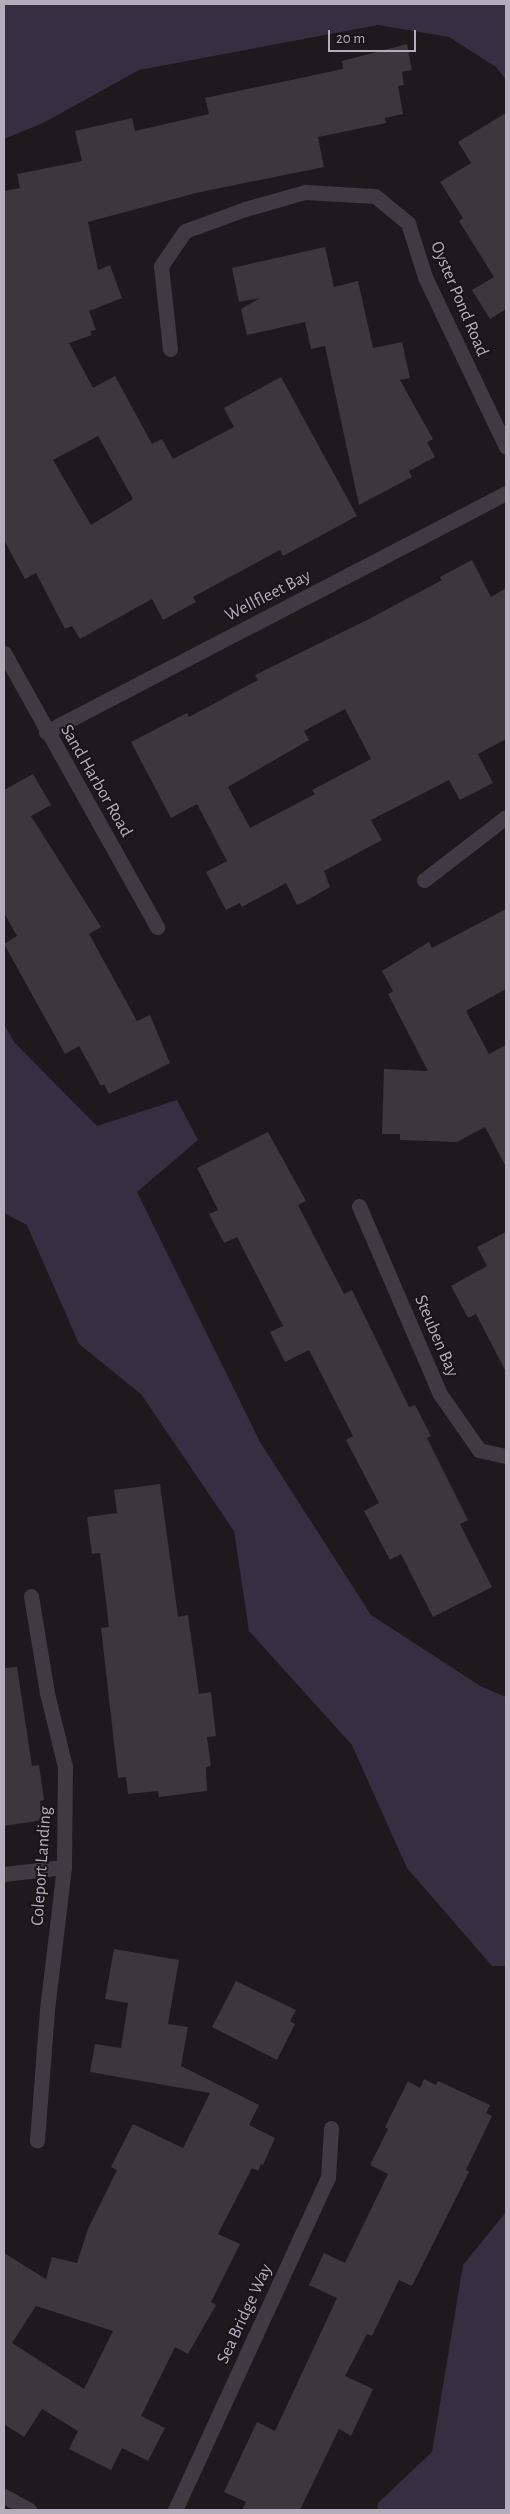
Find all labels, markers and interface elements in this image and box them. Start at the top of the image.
scale bar [330,20,418,52]
text: 20 m [336,31,365,46]
street label: Oyster Pond Road [425,238,493,360]
street label: Wellfleet Bay [221,565,315,627]
street label: Sand Harbor Road [55,721,137,841]
street label: Steuben Bay [409,1292,463,1380]
street label: Coleport Landing [27,1806,57,1926]
street label: Sea Bridge Way [212,2261,278,2367]

